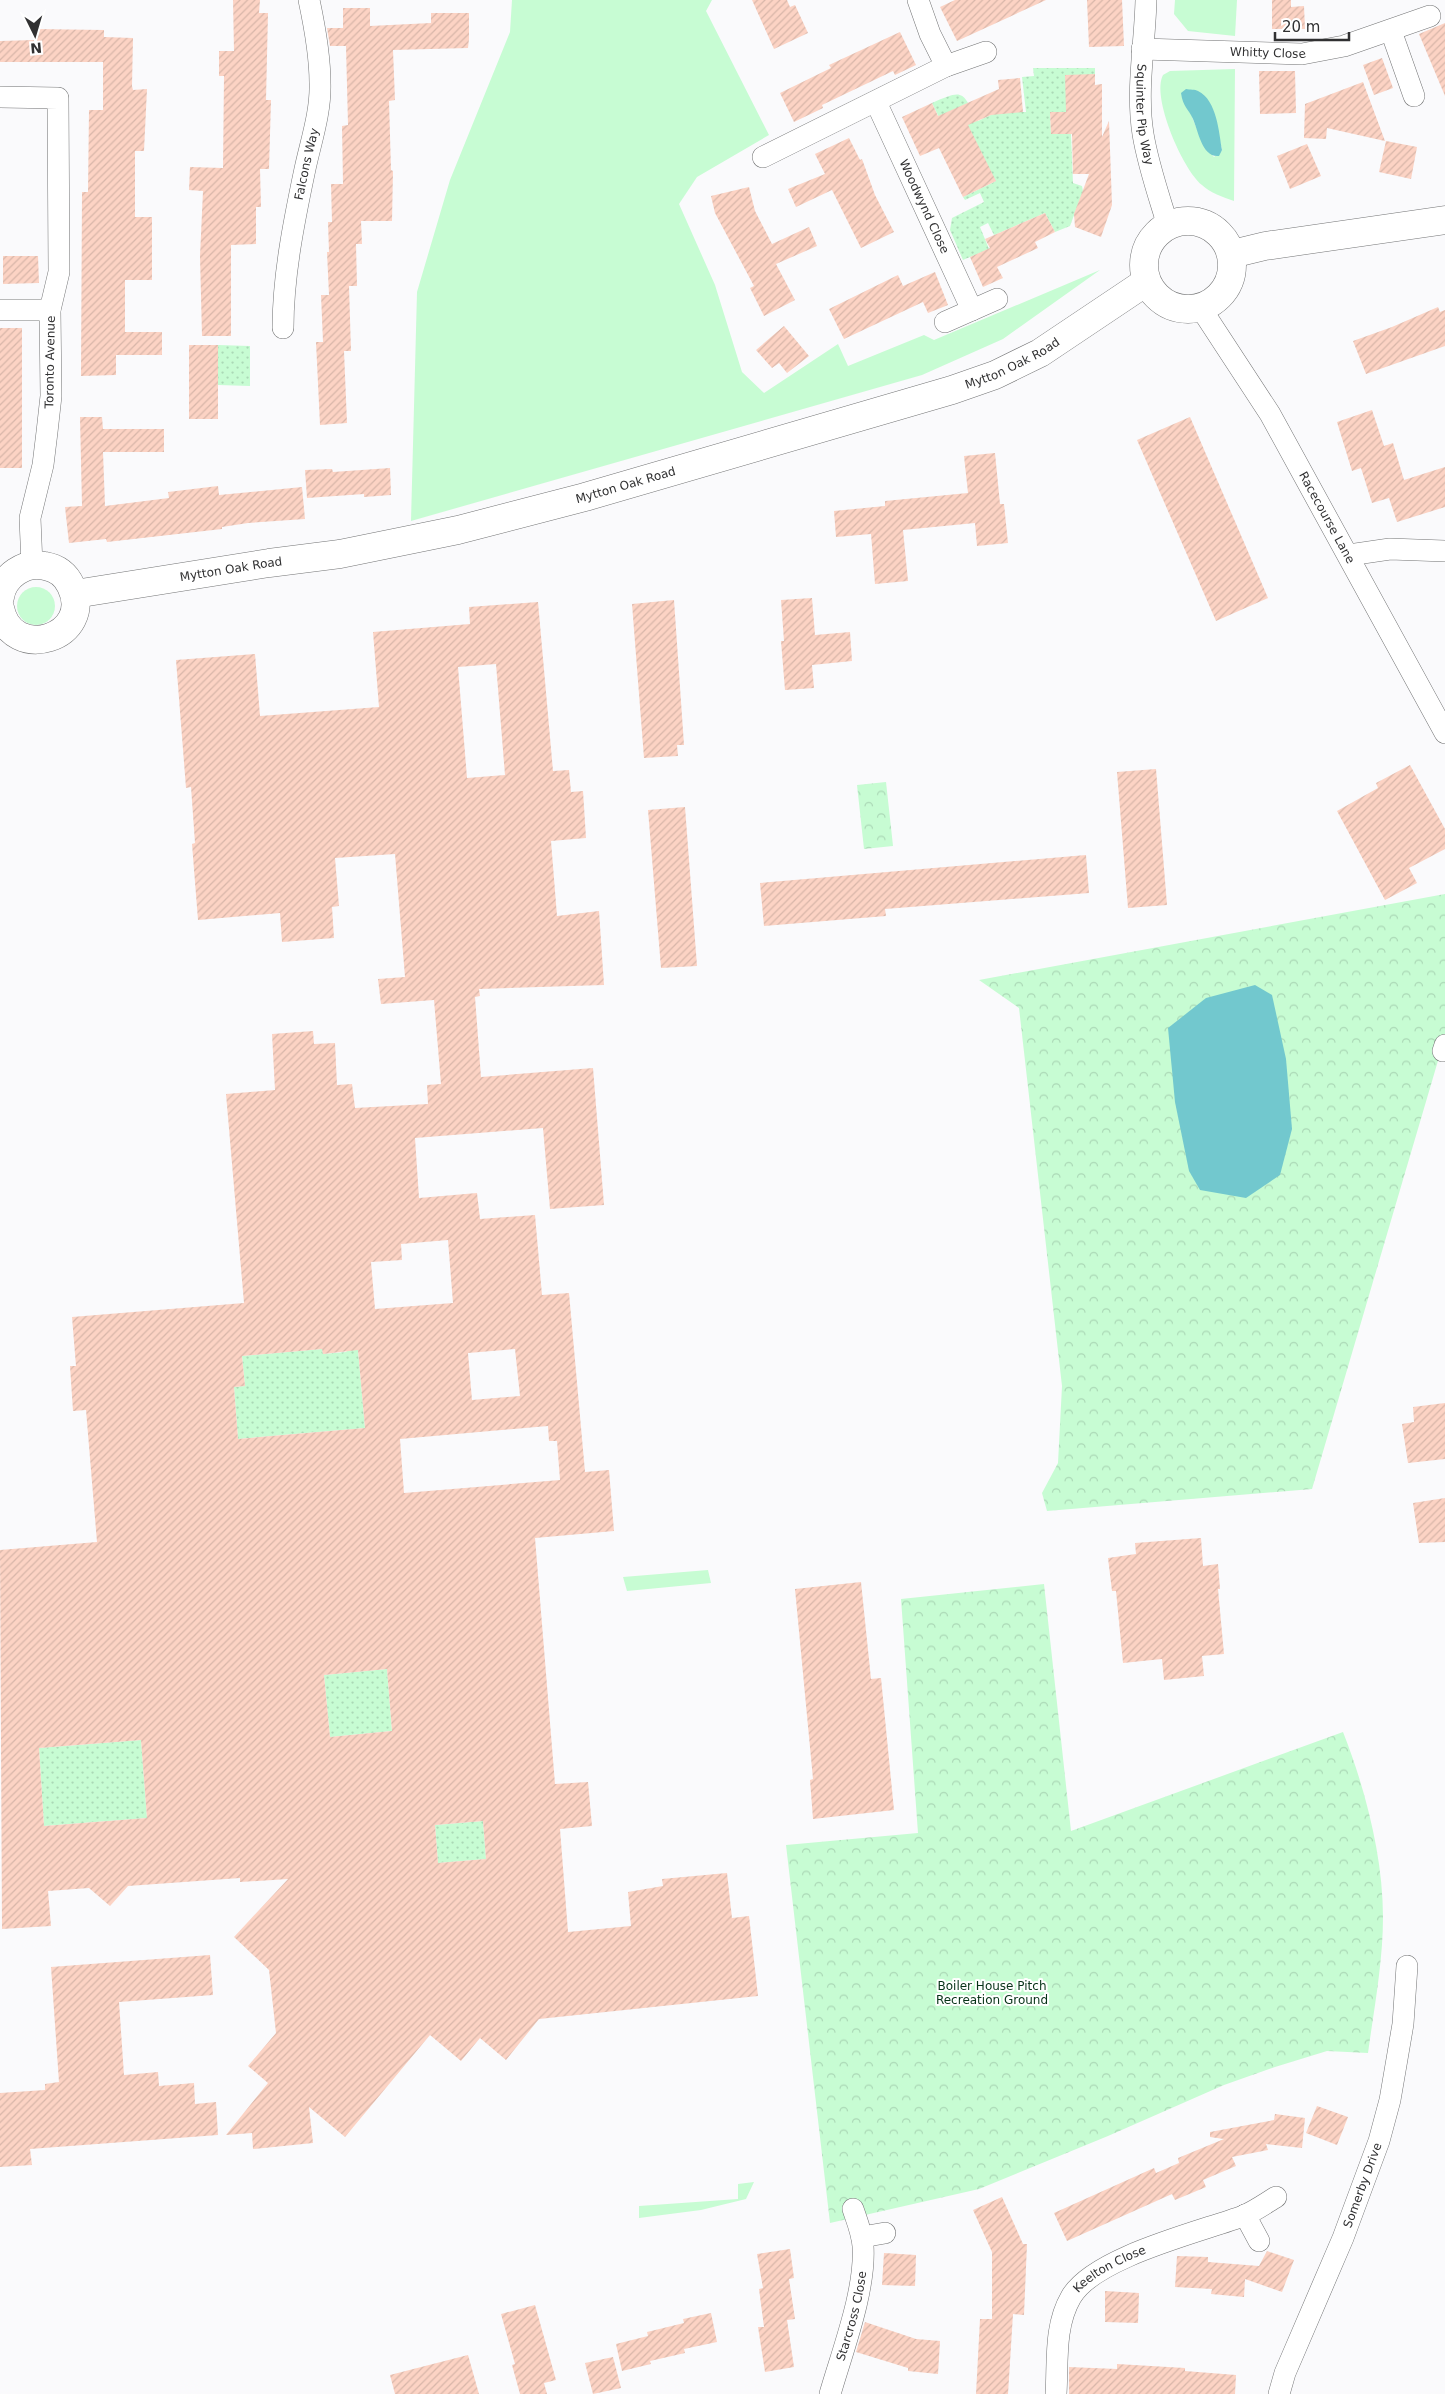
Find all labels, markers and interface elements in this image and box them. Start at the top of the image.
north arrow [10,10,60,60]
scale bar [1275,10,1349,42]
text: 20 m [1282,18,1320,36]
text: N [30,39,43,56]
street label: Whitty Close [1230,45,1307,62]
street label: Squinter Pip Way [1133,63,1156,167]
street label: Falcons Way [292,127,322,201]
street label: Woodwynd Close [896,157,952,256]
street label: Toronto Avenue [42,316,58,409]
street label: Mytton Oak Road [963,335,1062,392]
street label: Mytton Oak Road [574,464,677,506]
street label: Racecourse Lane [1296,469,1358,566]
street label: Mytton Oak Road [179,554,283,584]
park label: Boiler House Pitch Recreation Ground [936,1979,1048,2007]
street label: Somerby Drive [1340,2141,1385,2230]
street label: Keelton Close [1070,2243,1148,2295]
street label: Starcross Close [834,2270,869,2363]

